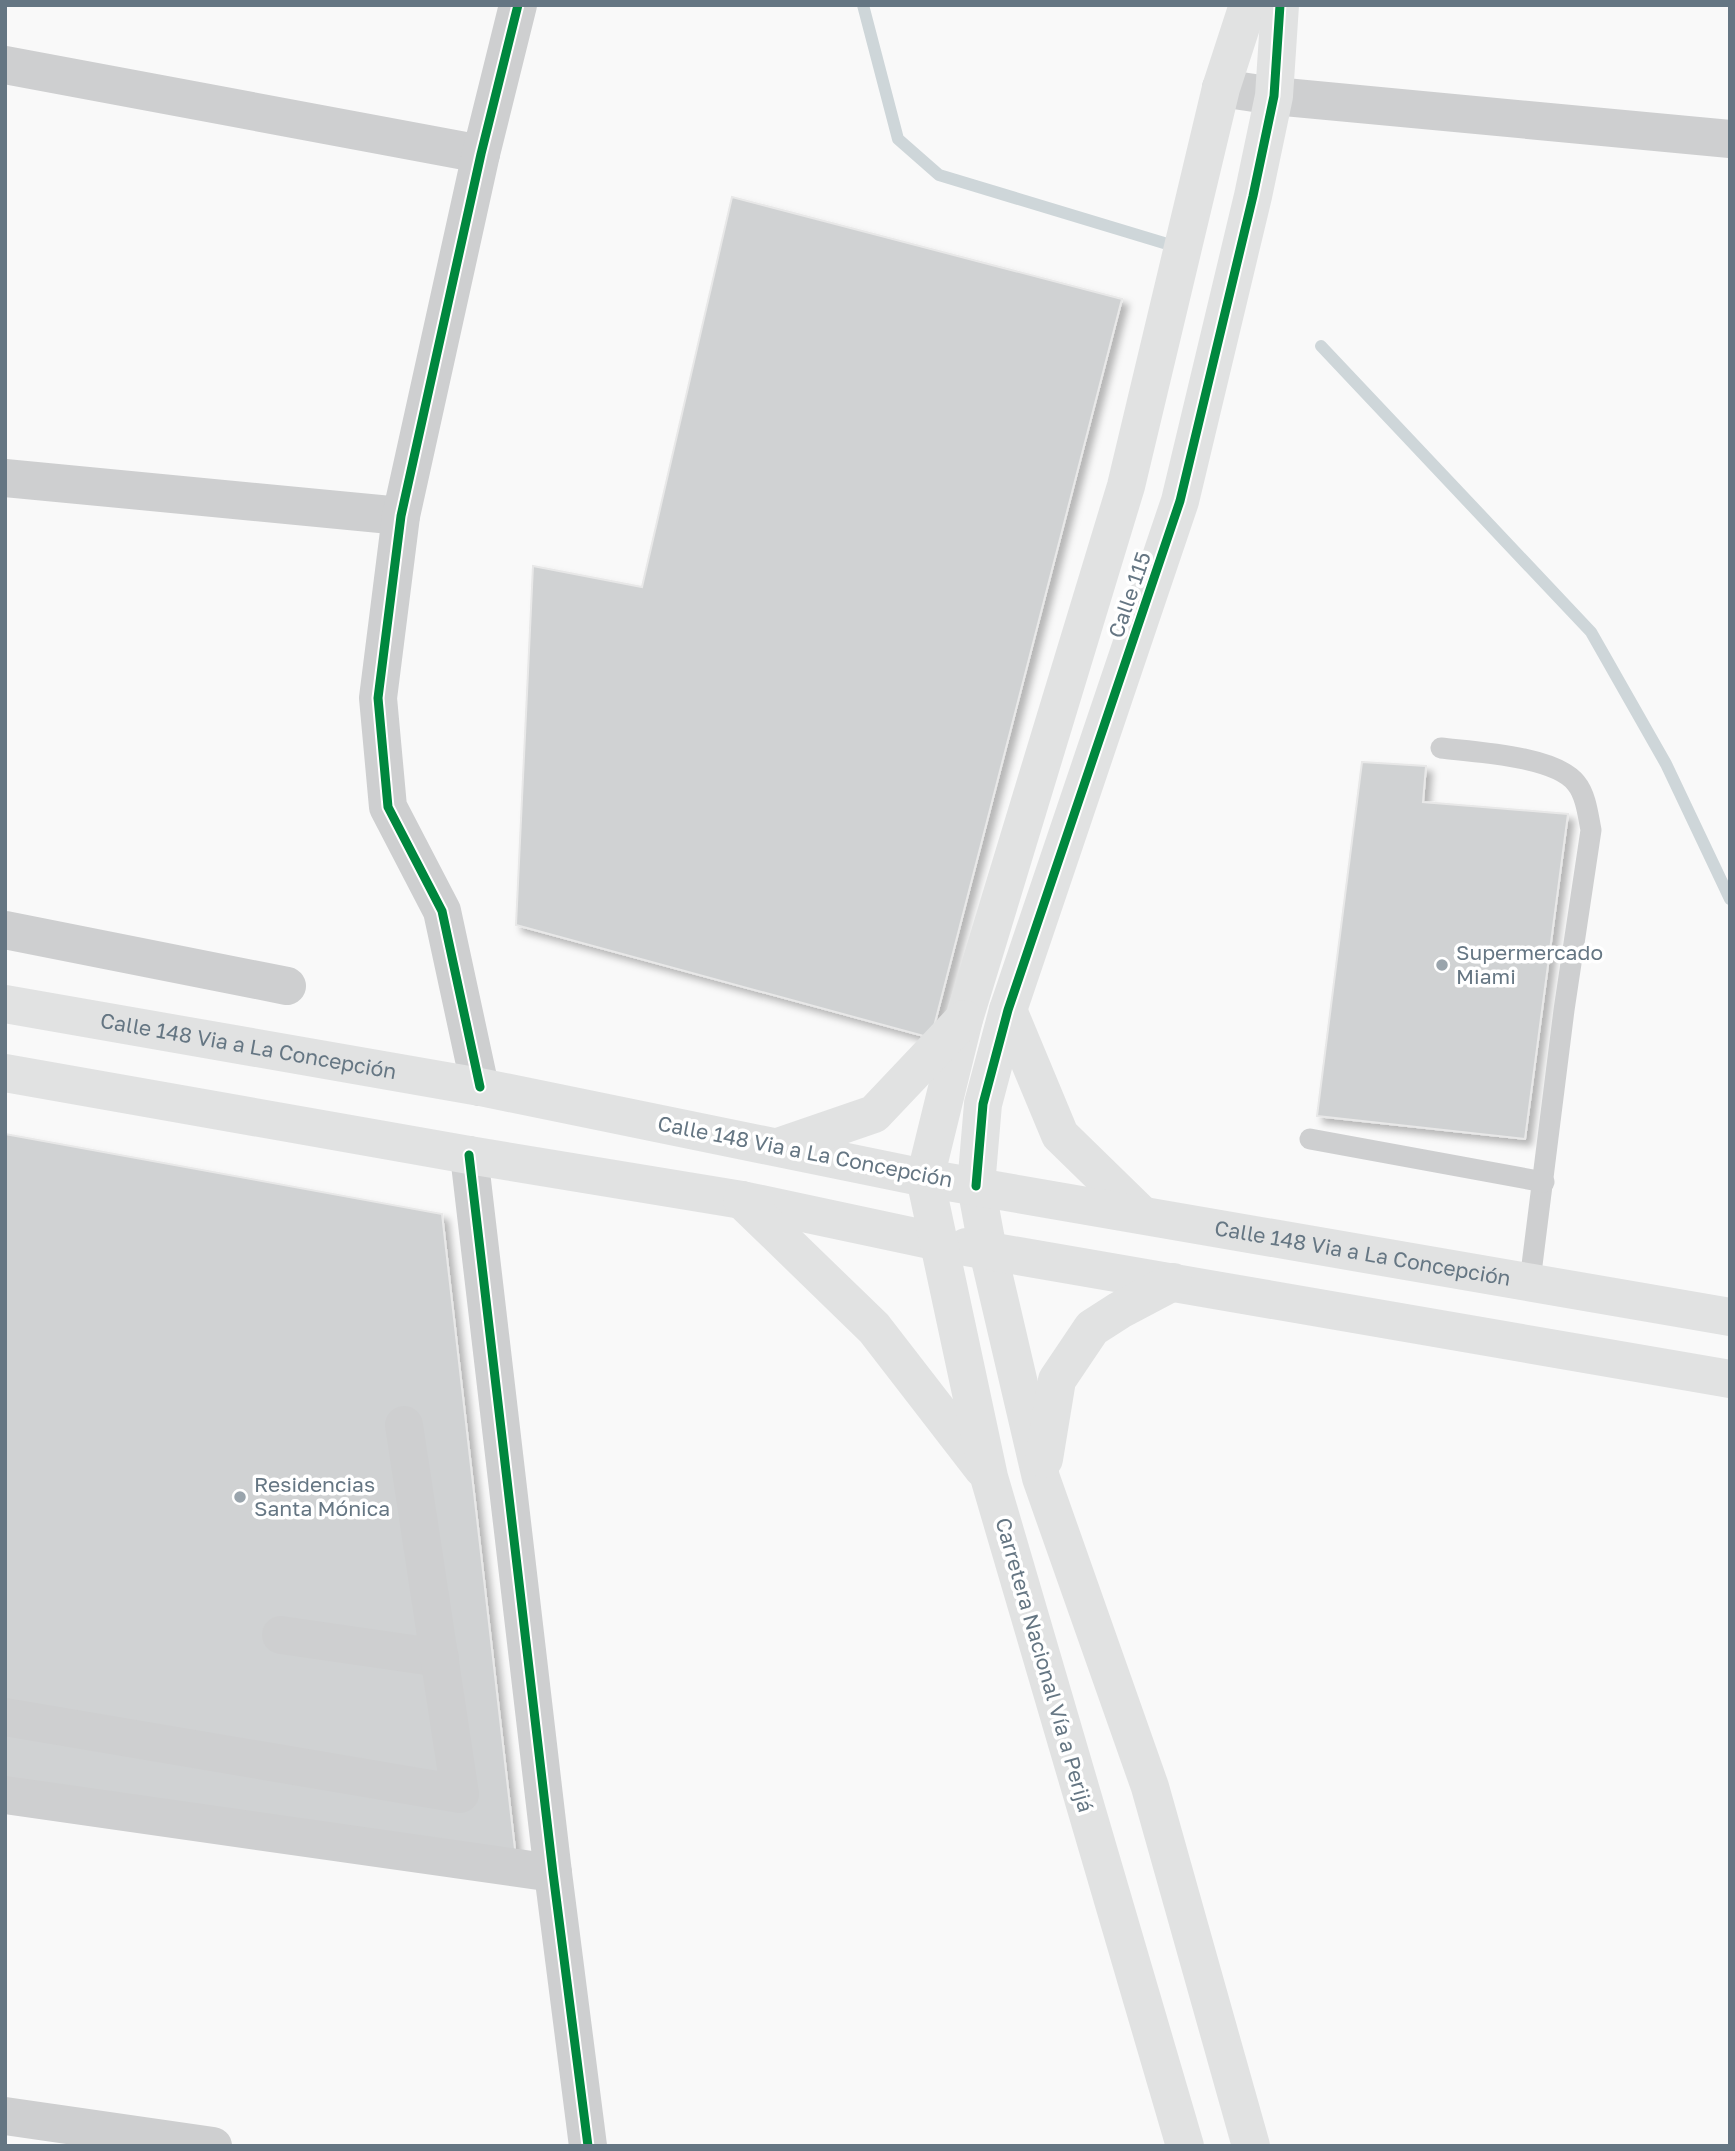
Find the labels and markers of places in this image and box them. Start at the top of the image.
place label: Supermercado Miami [1456,939,1603,989]
marker: Supermercado Miami [1434,957,1450,973]
place label: Residencias Santa Mónica [254,1471,390,1521]
marker: Residencias Santa Mónica [232,1489,248,1505]

